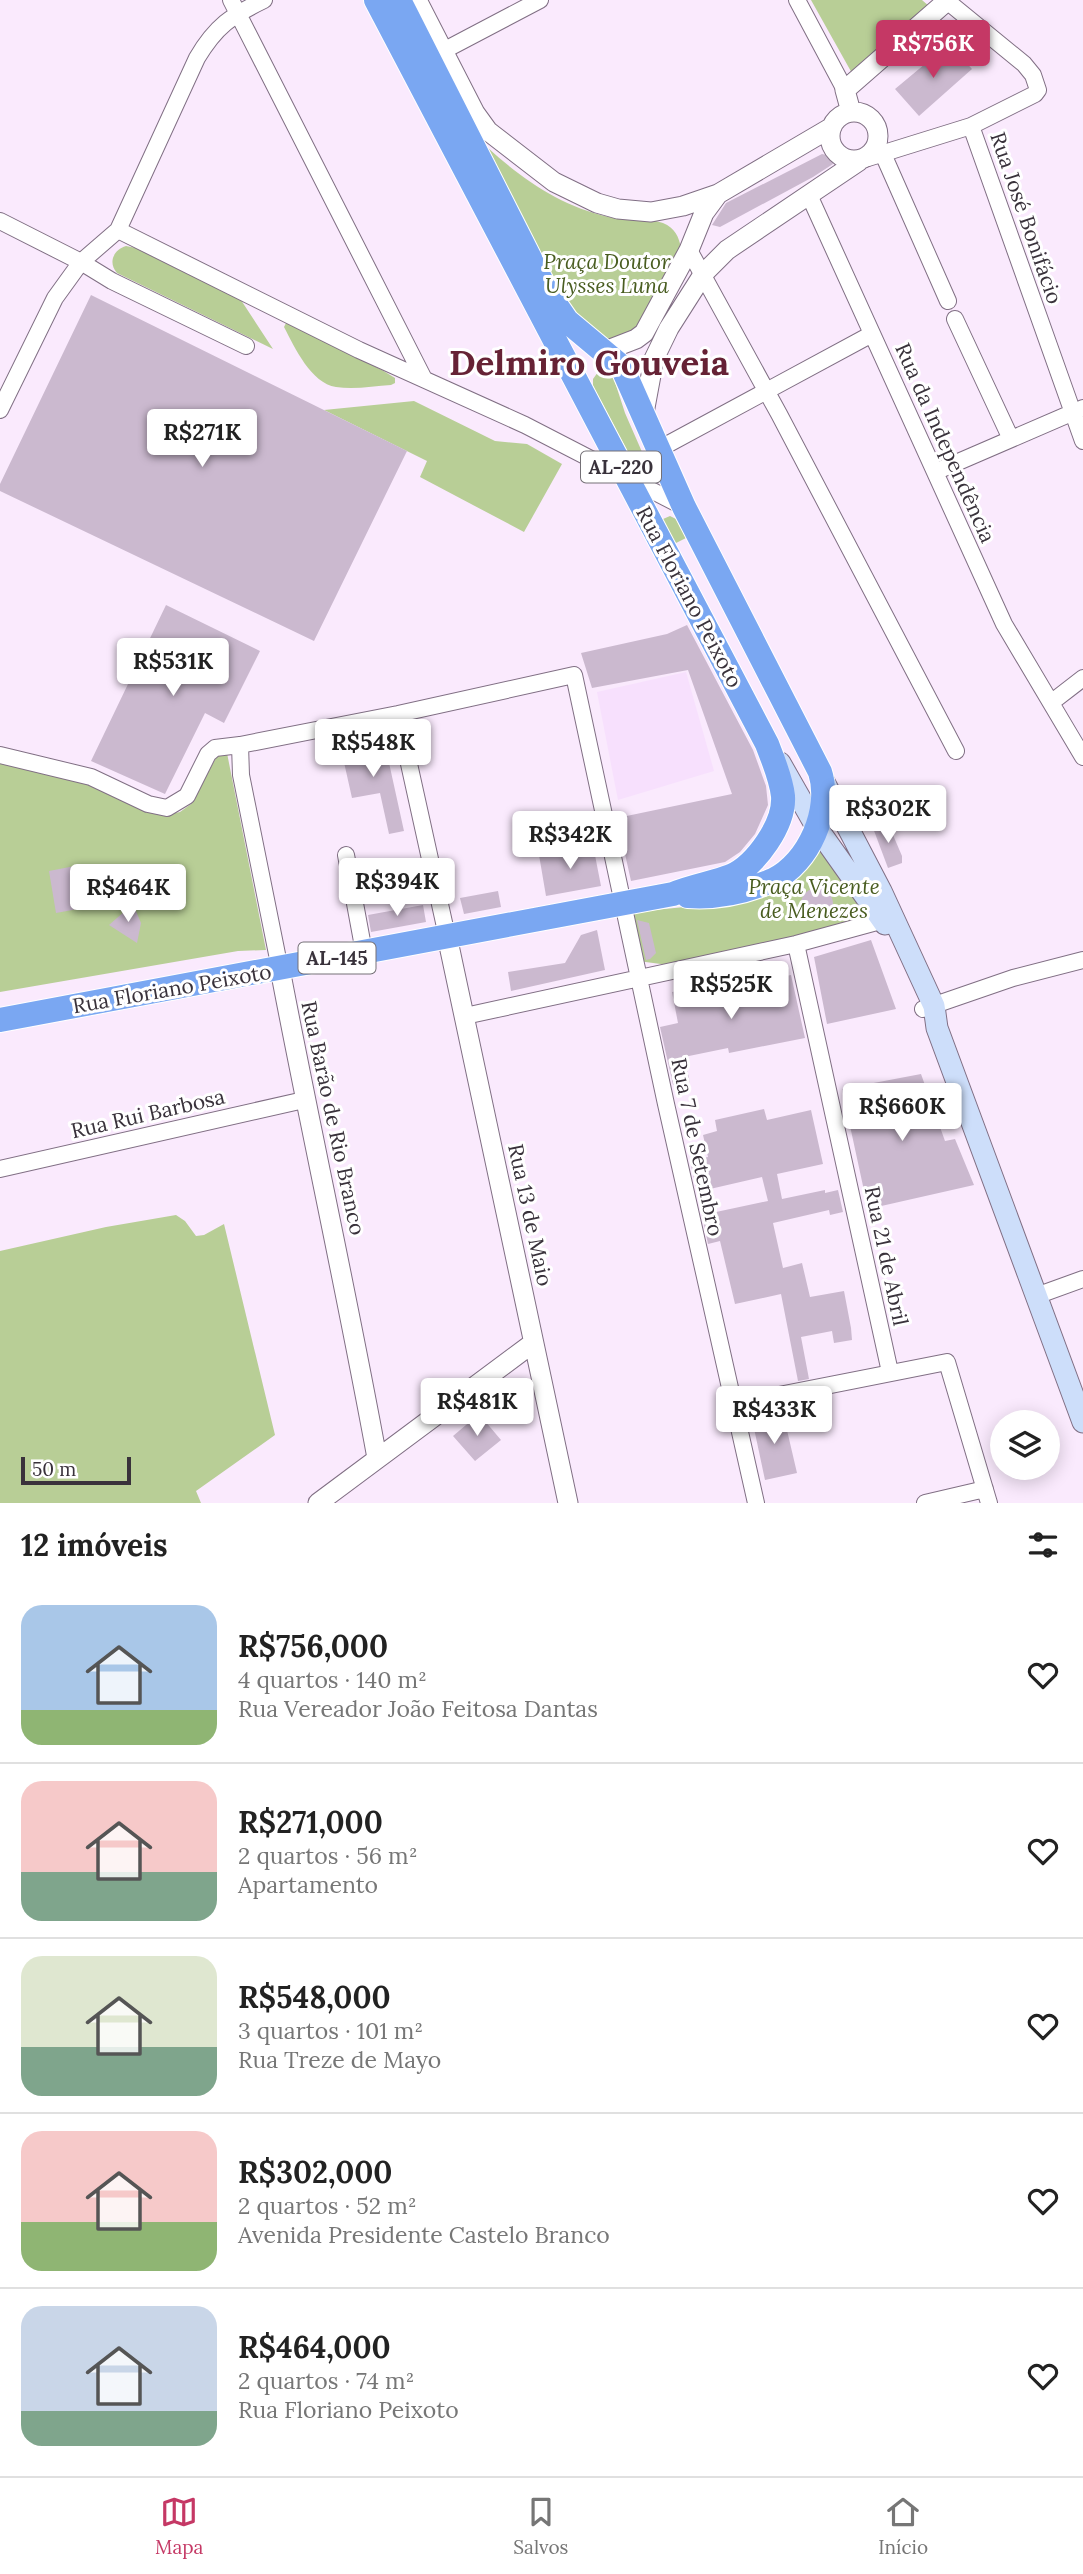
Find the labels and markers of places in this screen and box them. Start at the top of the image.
pin: R$756K [876,20,990,80]
pin: R$271K [145,410,259,469]
pin: R$531K [116,638,230,698]
pin: R$548K [316,720,430,779]
pin: R$302K [831,786,945,845]
pin: R$342K [513,812,627,871]
pin: R$394K [340,858,454,918]
pin: R$464K [71,864,185,924]
pin: R$525K [674,962,788,1021]
pin: R$660K [845,1084,959,1143]
pin: R$481K [420,1378,534,1438]
pin: R$433K [717,1386,831,1446]

